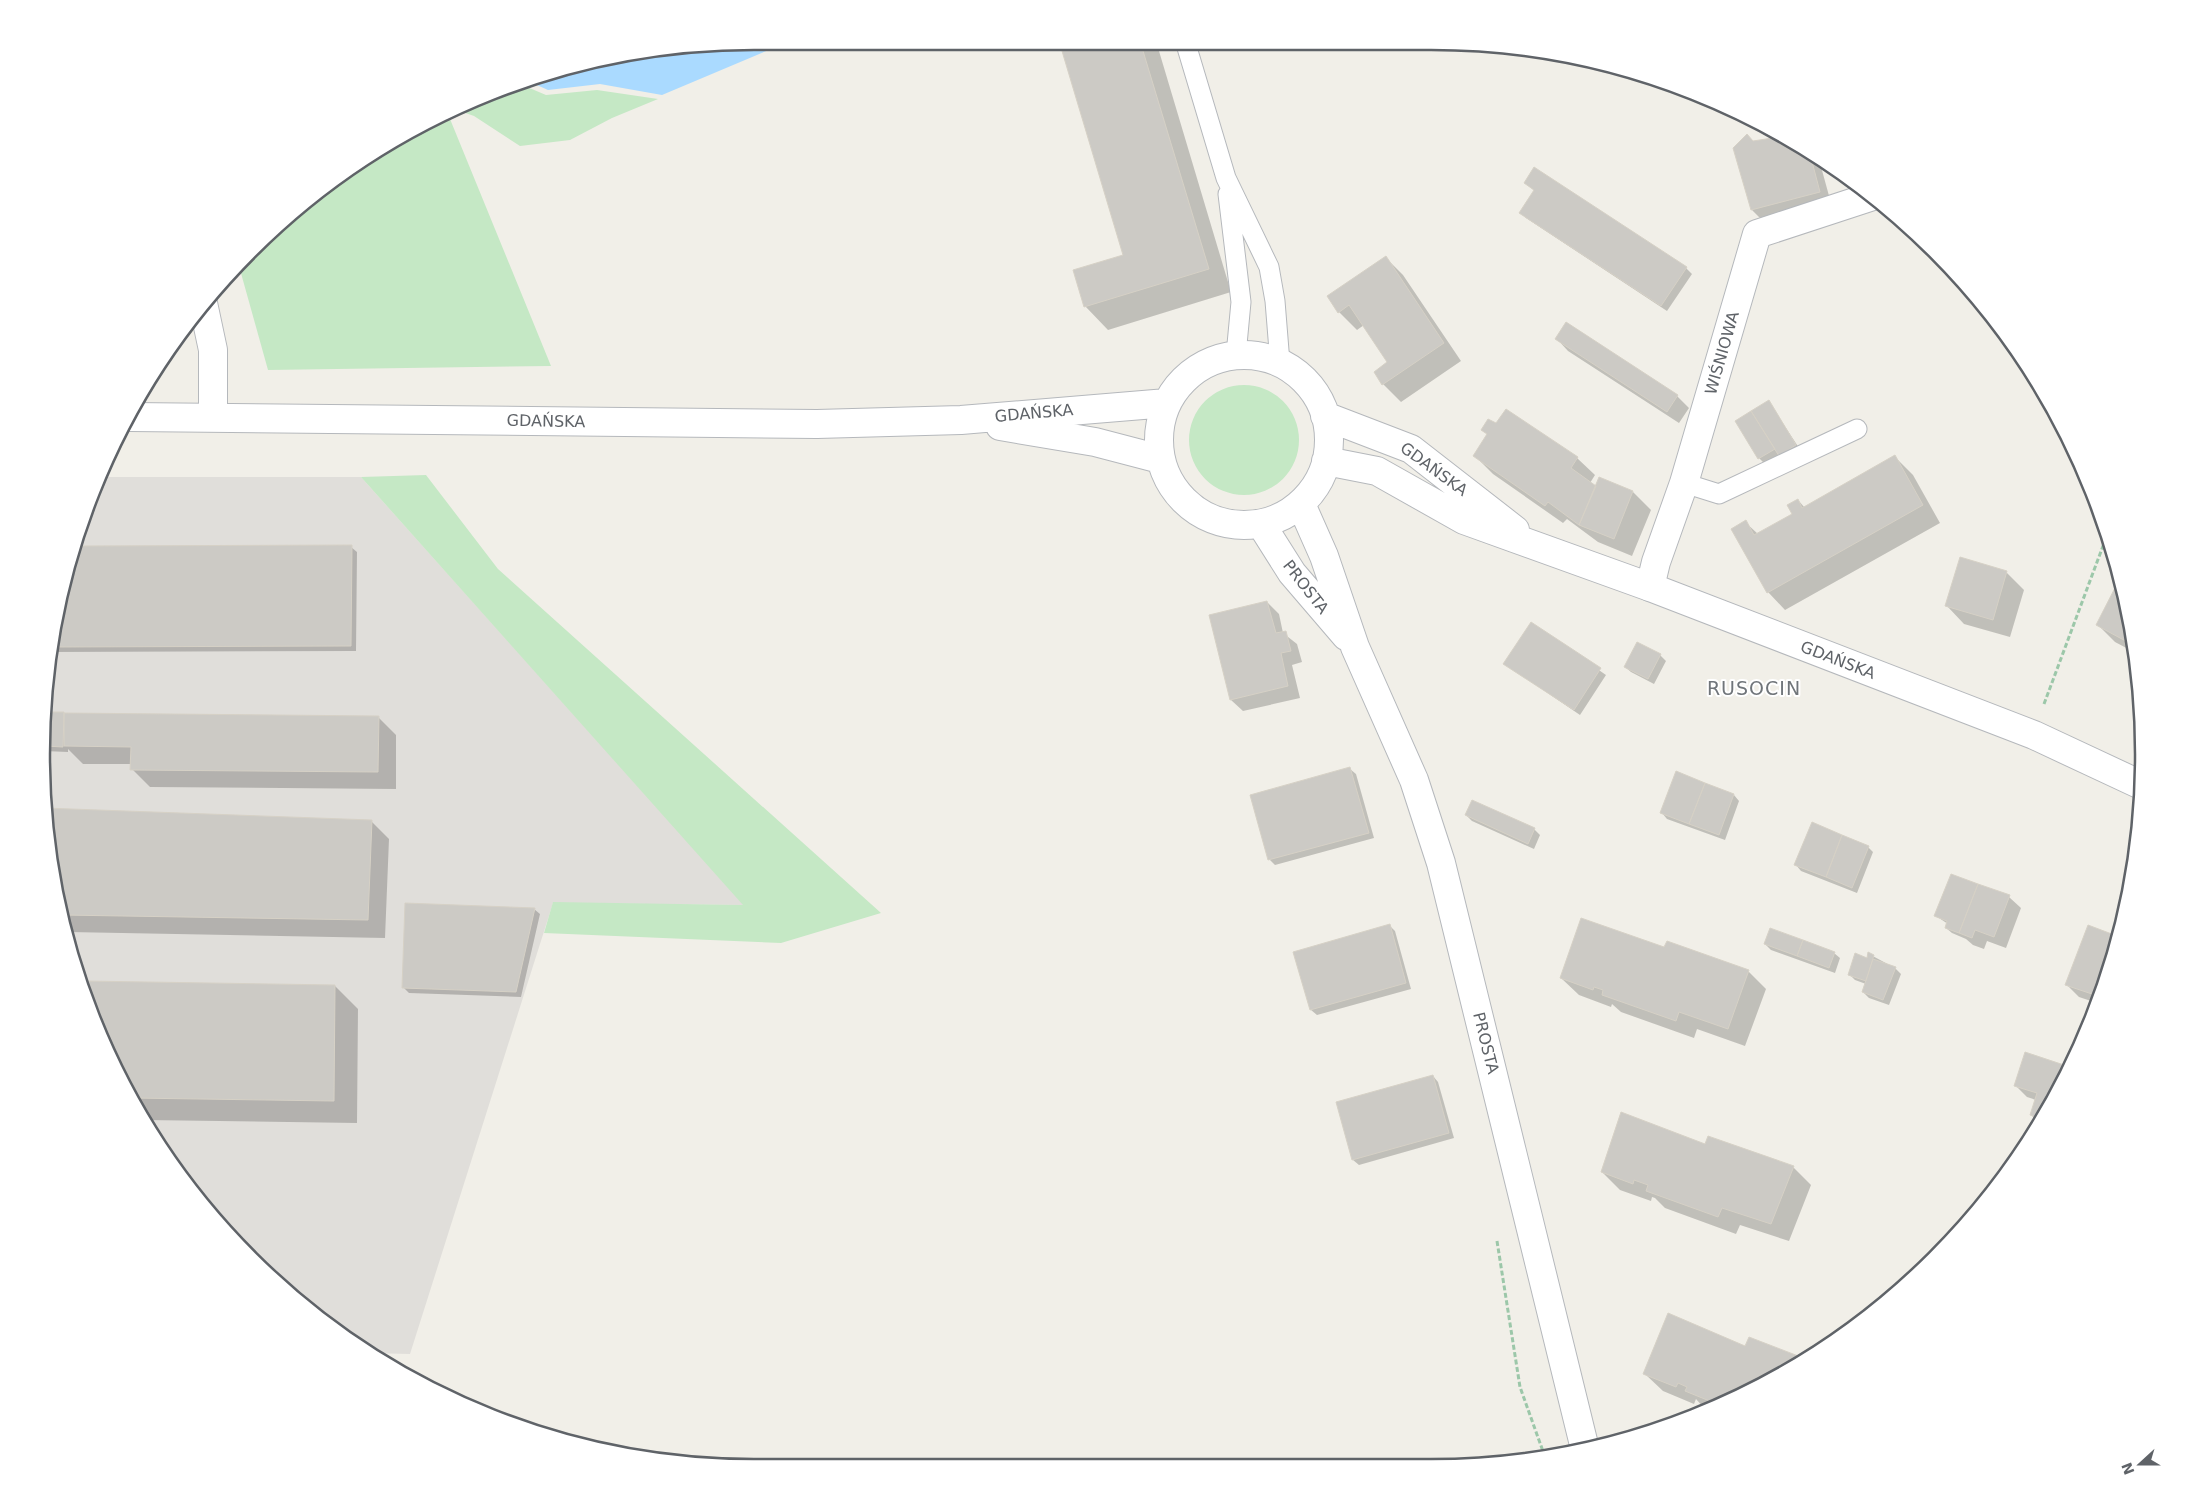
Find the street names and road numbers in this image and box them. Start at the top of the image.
street label: WIŚNIOWA [1701,309,1743,397]
street label: GDAŃSKA [994,400,1074,426]
street label: GDAŃSKA [507,411,586,431]
street label: GDAŃSKA [1397,438,1471,500]
street label: PROSTA [1279,556,1333,618]
street label: GDAŃSKA [1798,637,1878,683]
street label: PROSTA [1469,1010,1503,1076]

